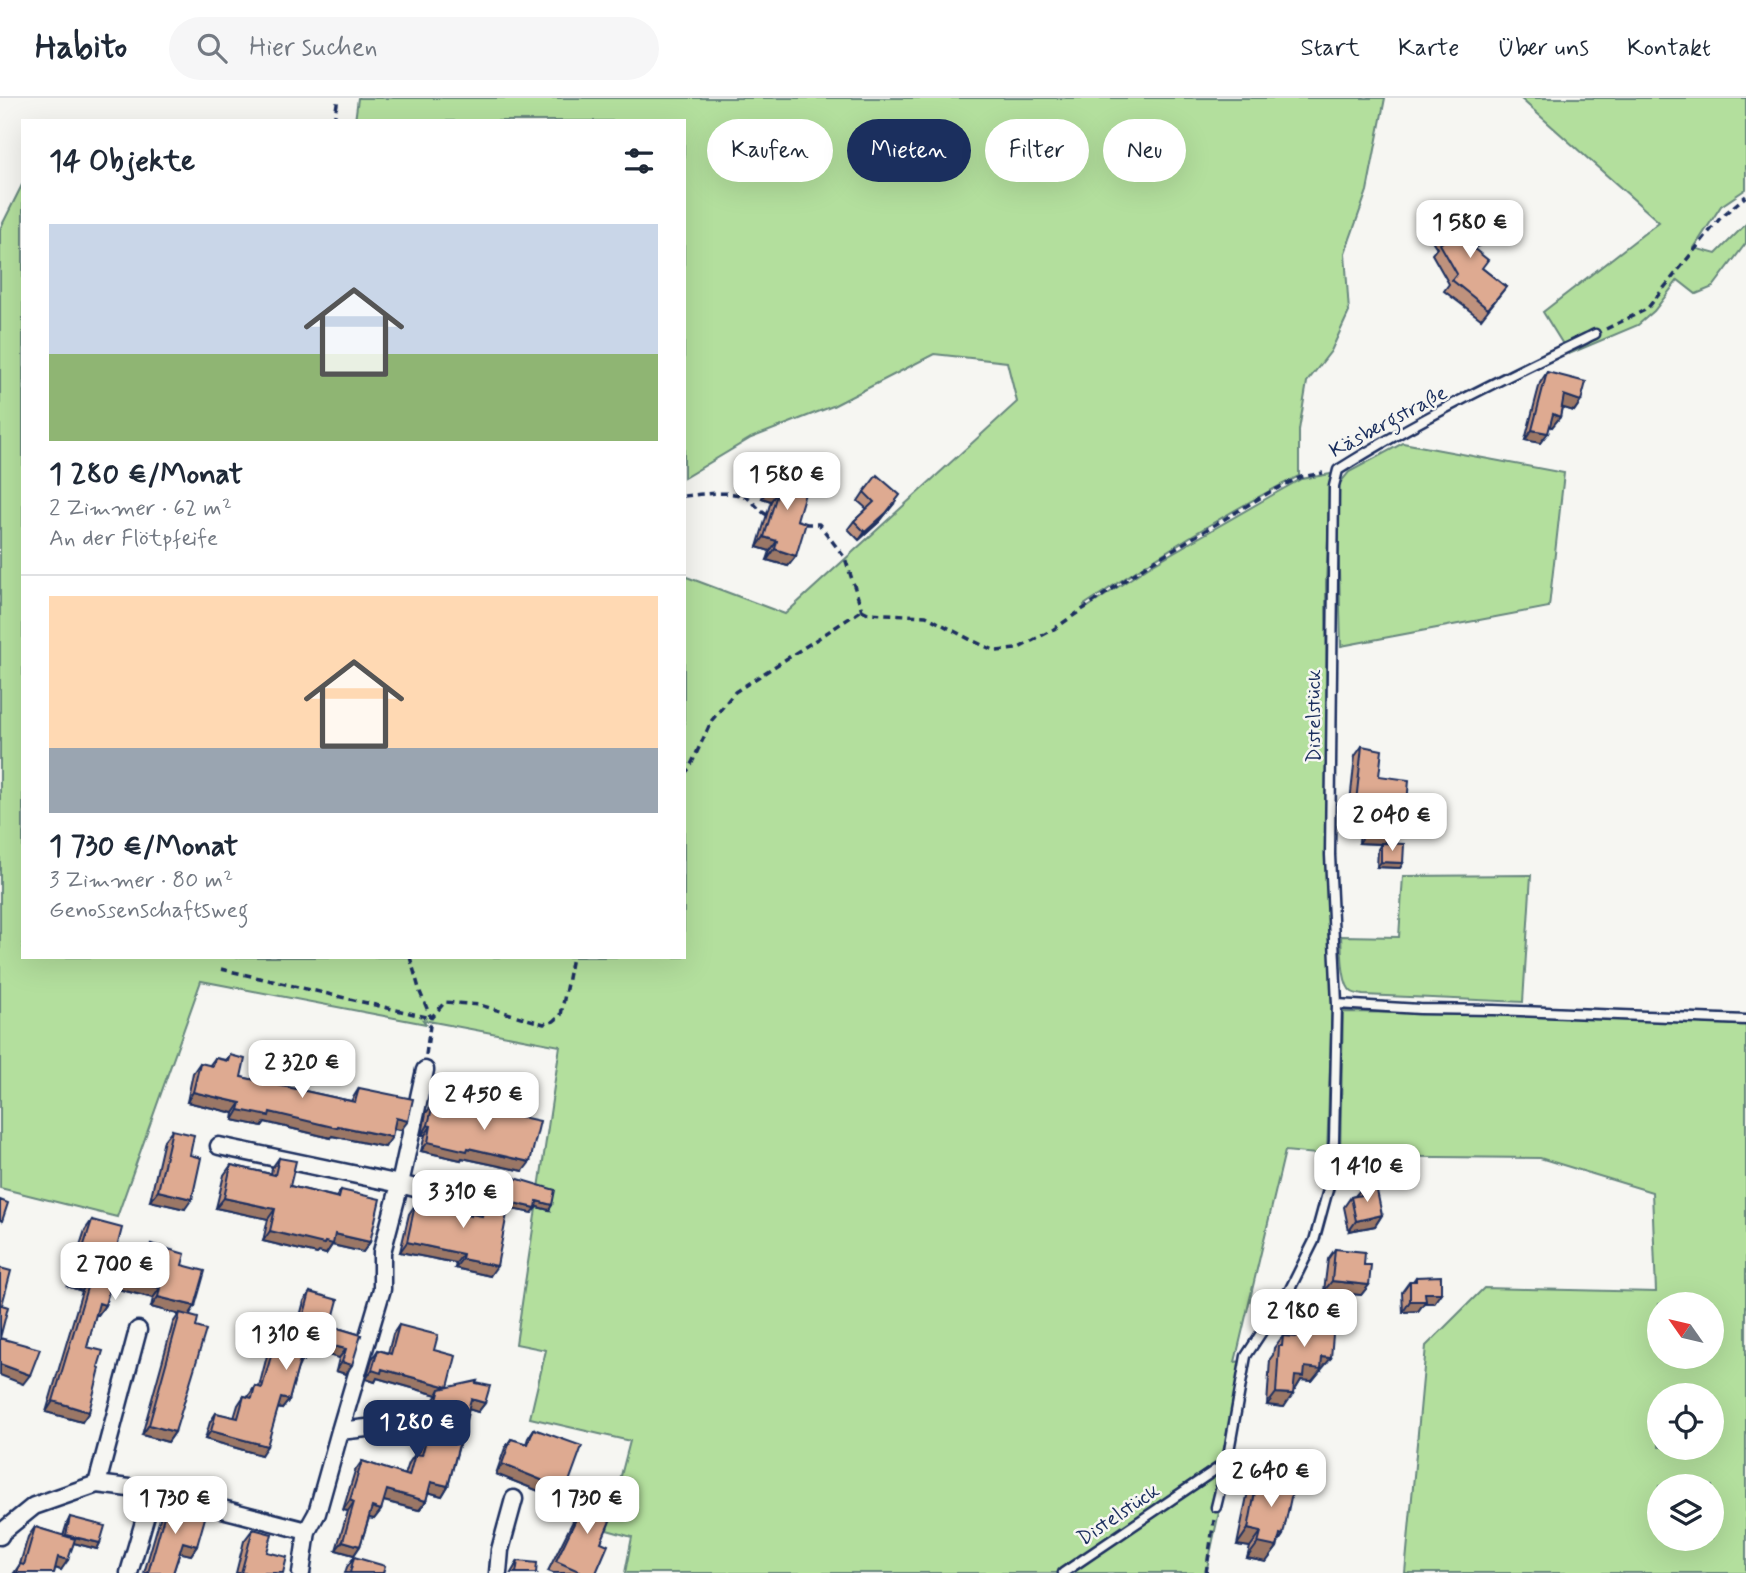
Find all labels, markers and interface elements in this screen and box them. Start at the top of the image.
search box [169,17,659,80]
text: Habito [35,26,127,70]
icon: search [193,29,231,67]
text: Hier suchen [249,31,378,65]
text: Start [1300,33,1360,64]
text: Karte [1398,33,1459,64]
text: Über uns [1497,33,1589,64]
text: Kontakt [1627,33,1711,64]
chip: Kaufen [707,119,833,182]
chip: Mieten [847,119,971,182]
chip: Filter [985,119,1089,182]
chip: Neu [1103,119,1186,182]
text: 14 Objekte [49,142,195,181]
icon: filters [620,142,658,180]
pin: 1 580 € [1405,200,1535,260]
text: 1 580 € [1432,208,1508,238]
icon: home [291,269,417,395]
street label: Käsbergstraße [1325,379,1453,466]
pin: 1 580 € [722,452,852,512]
text: 1 280 €/Monat [49,455,243,494]
text: 1 580 € [749,460,825,490]
text: 2 Zimmer · 62 m² [49,494,232,524]
text: An der Flötpfeife [49,524,218,554]
icon: home [291,641,417,767]
street label: Distelstück [1300,669,1328,763]
pin: 2 040 € [1327,794,1457,853]
text: 2 040 € [1353,801,1431,831]
text: 1 730 €/Monat [49,827,238,866]
text: 3 Zimmer · 80 m² [49,866,233,896]
text: Genossenschaftsweg [49,896,249,926]
pin: 2 320 € [237,1040,367,1100]
text: 2 320 € [264,1048,340,1078]
pin: 2 450 € [419,1072,549,1132]
text: 2 450 € [445,1080,523,1110]
pin: 1 410 € [1302,1144,1432,1204]
text: 1 410 € [1330,1152,1404,1182]
pin: 3 310 € [398,1170,528,1230]
text: 3 310 € [428,1178,498,1208]
pin: 2 700 € [50,1242,180,1302]
text: 2 700 € [76,1250,154,1280]
pin: 2 180 € [1239,1290,1369,1349]
north arrow [1647,1292,1724,1368]
map controls [1647,1292,1724,1551]
text: 2 180 € [1267,1297,1341,1327]
pin: 1 310 € [221,1312,351,1372]
text: 1 310 € [251,1320,321,1350]
button: locate [1647,1383,1724,1460]
pin: 1 280 € [352,1400,482,1460]
text: 1 280 € [379,1408,455,1438]
pin: 2 640 € [1206,1450,1336,1509]
text: 2 640 € [1232,1457,1310,1487]
button: layers [1647,1474,1724,1551]
pin: 1 730 € [110,1476,240,1536]
pin: 1 730 € [522,1476,652,1536]
street label: Distelstück [1072,1477,1165,1553]
text: 1 730 € [139,1484,211,1514]
text: 1 730 € [551,1484,623,1514]

